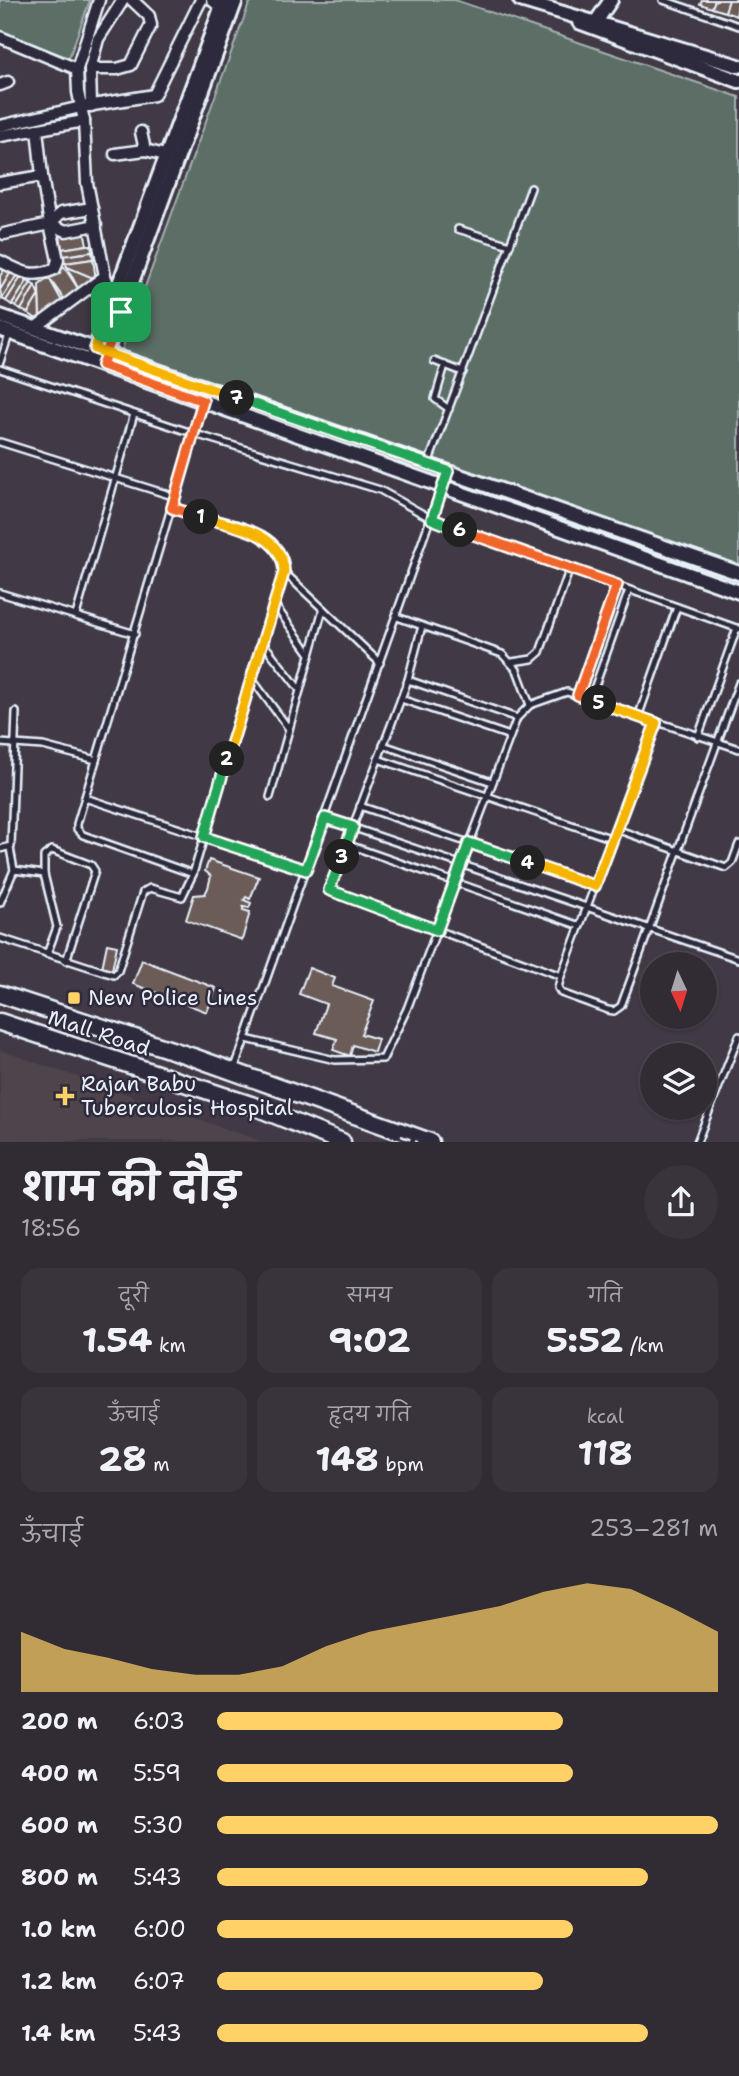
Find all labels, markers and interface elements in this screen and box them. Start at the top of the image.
pin [91,282,151,342]
icon: arrive [102,293,140,331]
pin: 7 [219,380,254,416]
text: 7 [230,385,243,410]
pin: 1 [184,500,218,534]
text: 1 [196,504,205,529]
pin: 6 [442,512,477,548]
text: 6 [453,517,466,542]
pin: 5 [582,686,616,720]
text: 5 [593,690,604,715]
pin: 2 [210,742,244,776]
text: 2 [220,746,233,771]
pin: 3 [324,840,360,874]
text: 3 [335,844,348,869]
pin: 4 [510,846,546,880]
text: 4 [521,850,534,875]
north arrow [640,952,718,1029]
map controls [640,952,717,1120]
place label: New Police Lines [88,984,257,1012]
marker: New Police Lines [66,990,82,1006]
street label: Mall Road [44,1003,154,1063]
button: layers [640,1043,717,1120]
place label: Rajan Babu Tuberculosis Hospital [81,1070,294,1122]
marker: Rajan Babu Tuberculosis Hospital [55,1086,75,1106]
text: शाम की दौड़ [21,1161,240,1212]
button: share [644,1165,718,1239]
text: 18:56 [21,1213,81,1243]
text: दूरी [119,1283,149,1308]
text: समय [347,1283,392,1308]
text: गति [588,1283,622,1308]
text: 1.54 [82,1316,152,1363]
text: 9:02 [328,1316,411,1363]
text: 5:52 [546,1316,624,1363]
text: km [152,1333,186,1358]
text: /km [624,1333,664,1358]
text: ऊँचाई [108,1402,159,1427]
text: हृदय गति [328,1402,411,1427]
text: kcal [587,1404,624,1429]
text: 118 [577,1429,633,1476]
text: 28 [98,1435,147,1482]
text: 148 [315,1435,379,1482]
text: m [147,1452,170,1477]
text: bpm [379,1452,424,1477]
text: 253–281 m [589,1513,718,1543]
text: ऊँचाई [21,1519,83,1549]
text: 200 m [21,1706,98,1736]
text: 6:03 [133,1706,185,1736]
text: 400 m [21,1758,98,1788]
text: 5:59 [133,1758,181,1788]
text: 600 m [21,1810,98,1840]
text: 5:30 [133,1810,183,1840]
text: 800 m [21,1862,98,1892]
text: 5:43 [133,1862,182,1892]
text: 1.0 km [21,1914,96,1944]
text: 6:00 [133,1914,186,1944]
text: 1.2 km [21,1966,97,1996]
text: 6:07 [133,1966,185,1996]
text: 1.4 km [21,2018,95,2048]
text: 5:43 [133,2018,182,2048]

